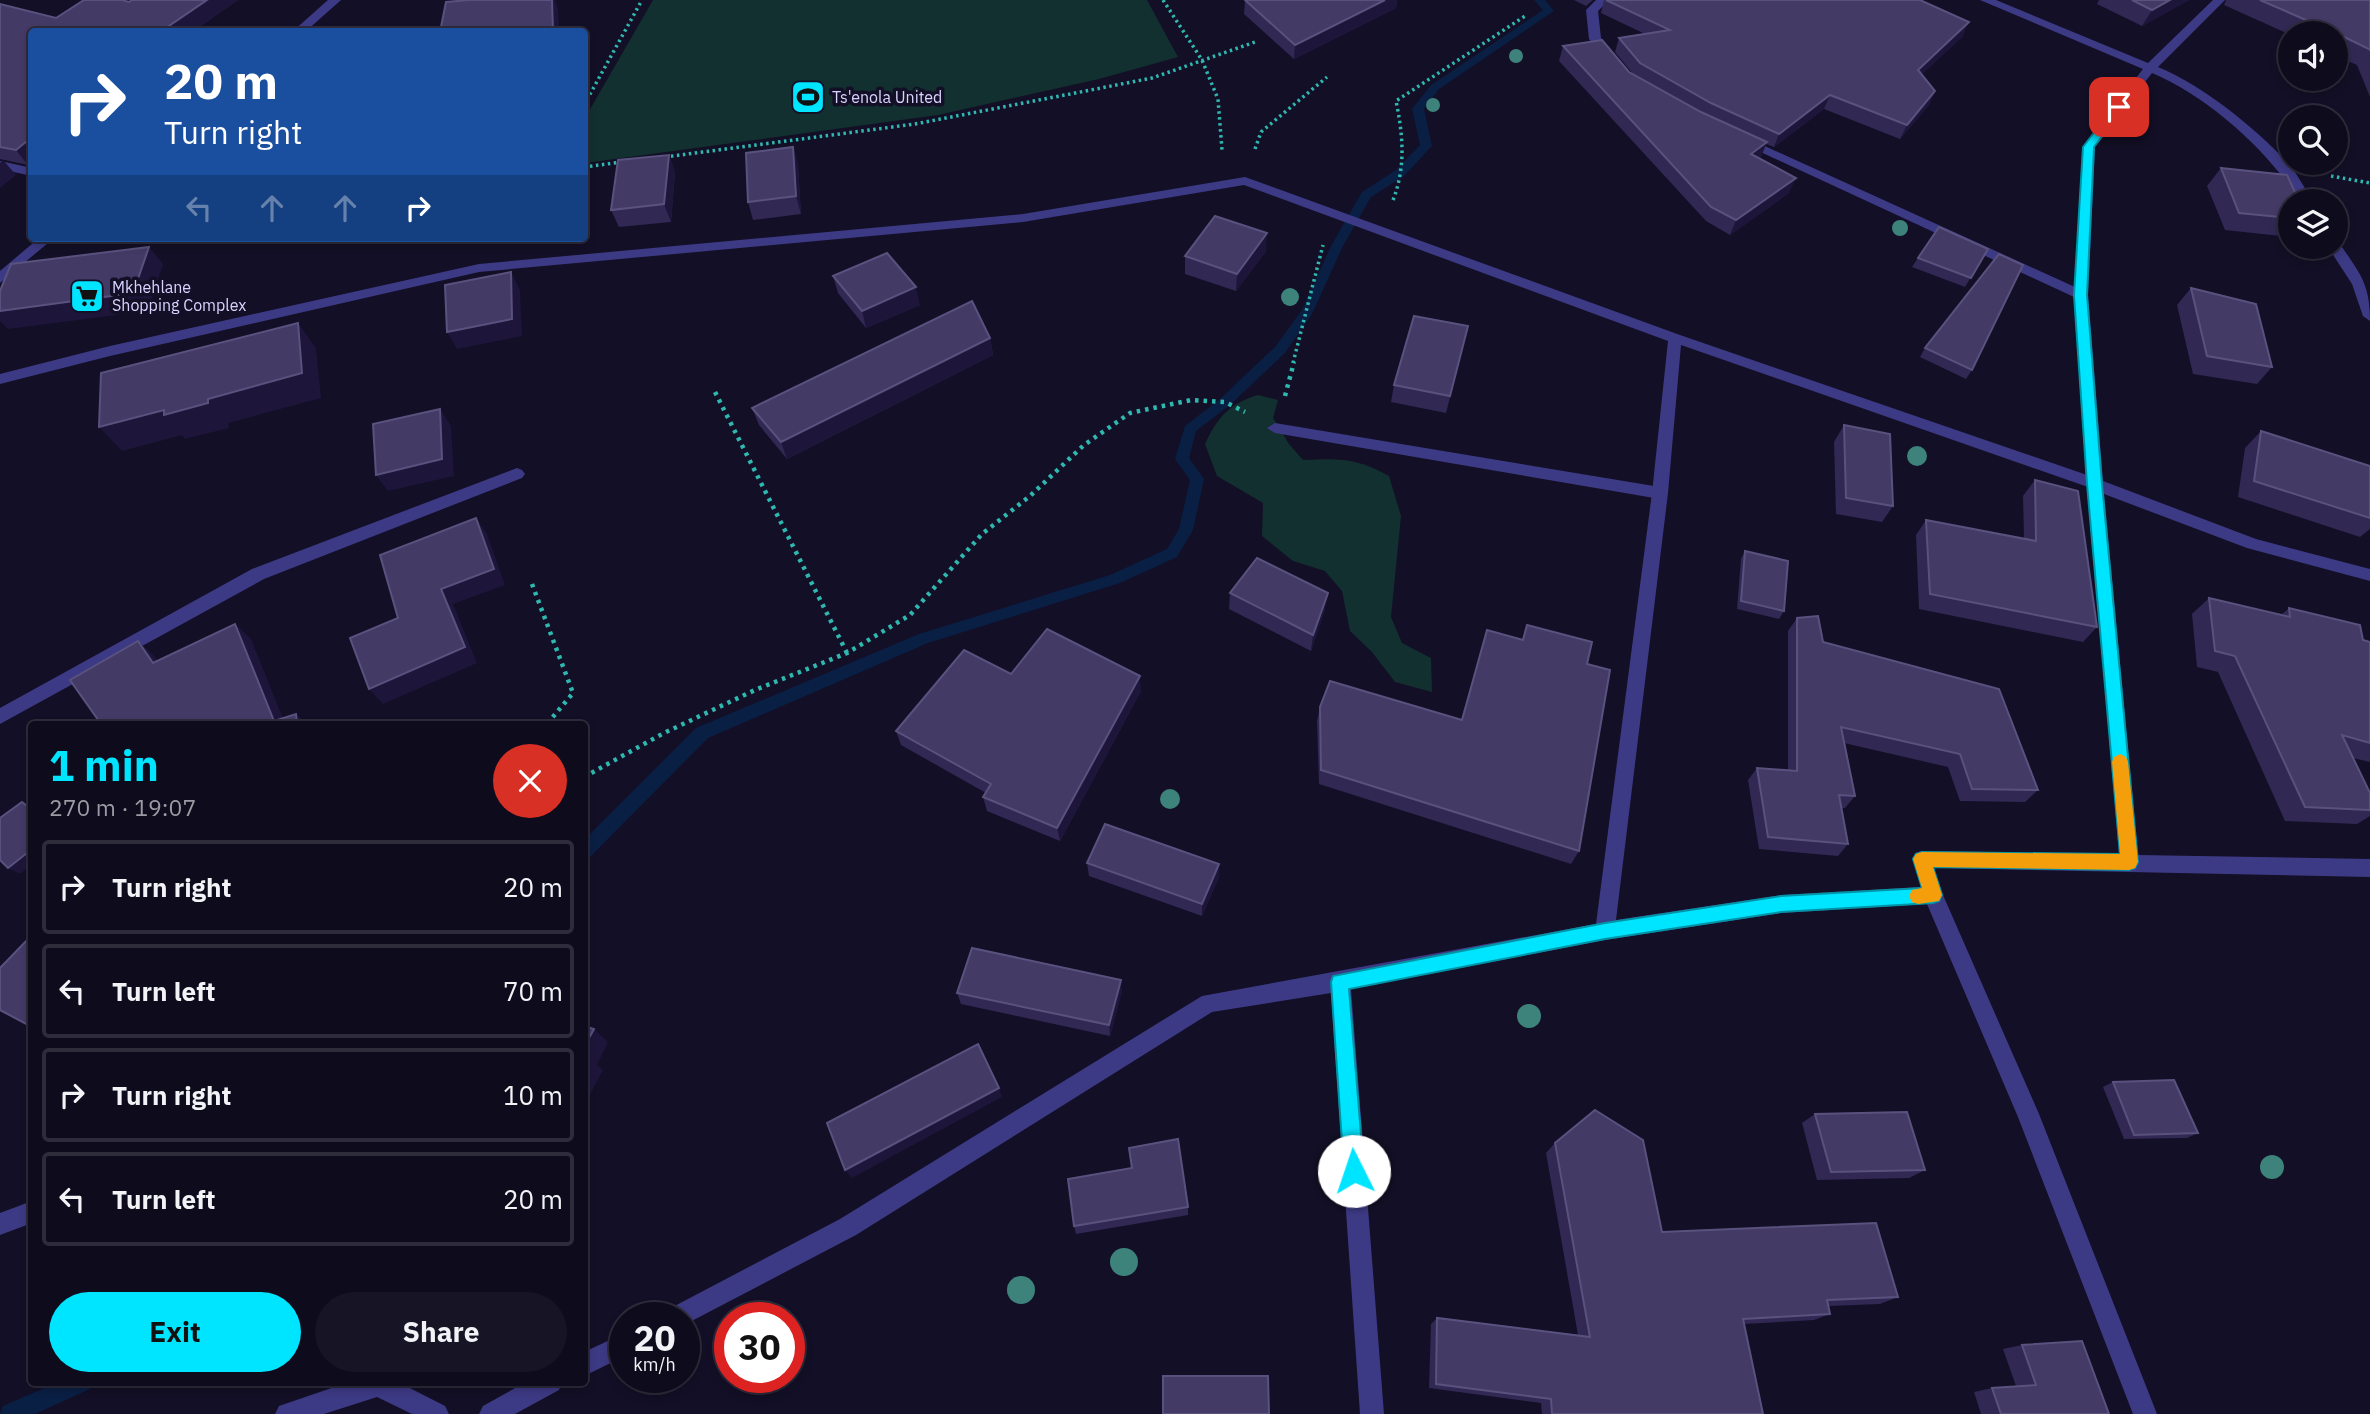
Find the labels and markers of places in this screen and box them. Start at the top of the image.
pin [2089,77,2149,137]
sports icon: Ts'enola United [789,78,827,116]
place label: Ts'enola United [832,87,942,107]
supermarket icon: Mkhehlane Shopping Complex [68,277,106,315]
place label: Mkhehlane Shopping Complex [112,277,246,315]

